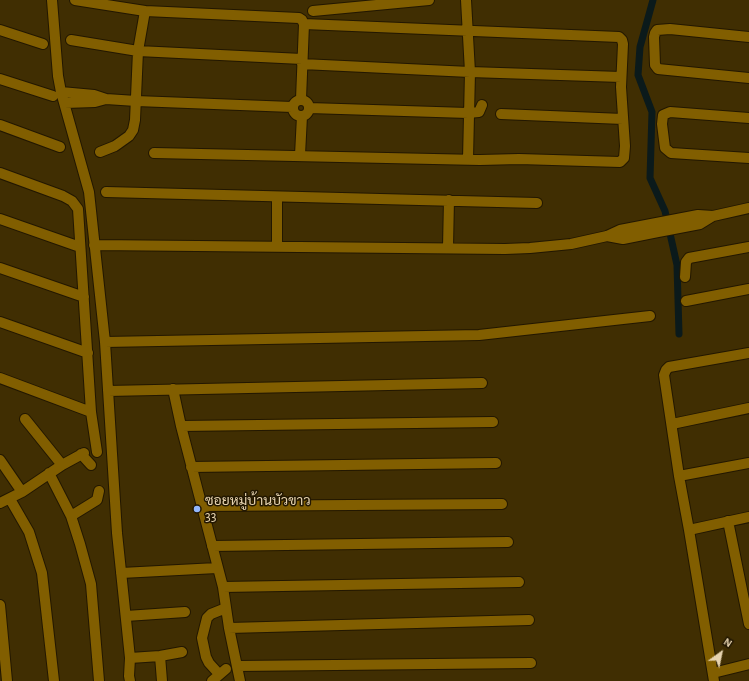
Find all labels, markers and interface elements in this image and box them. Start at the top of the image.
place label: ซอยหมู่บ้านบัวขาว 33 [205,493,311,526]
marker: ซอยหมู่บ้านบัวขาว 33 [192,504,202,514]
north arrow [701,633,741,673]
text: N [722,636,734,649]

